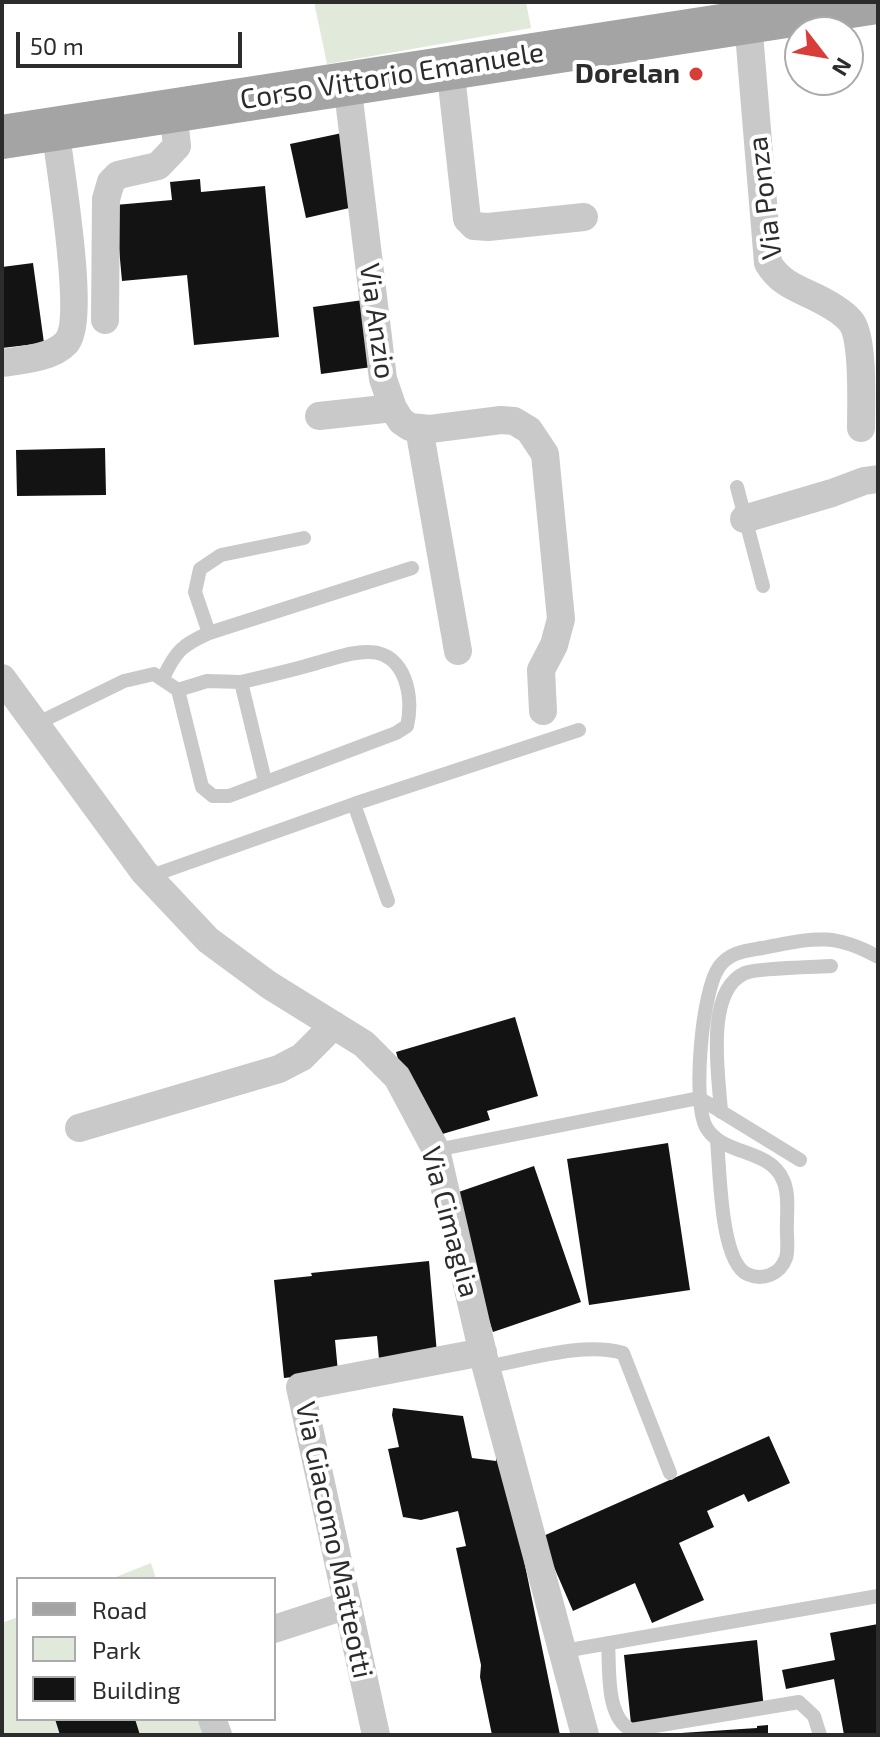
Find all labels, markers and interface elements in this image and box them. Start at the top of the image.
scale bar [20,16,246,66]
north arrow [784,16,864,96]
text: 50 m [30,31,84,60]
street label: Corso Vittorio Emanuele [238,35,546,117]
text: N [828,54,858,81]
place label: Dorelan [575,57,680,91]
marker: Dorelan [687,65,705,83]
street label: Via Ponza [741,135,789,261]
street label: Via Anzio [352,261,402,381]
street label: Via Cimaglia [414,1143,486,1301]
street label: Via Giacomo Matteotti [288,1399,380,1681]
legend [16,1577,276,1721]
text: Road [92,1595,147,1624]
text: Park [92,1635,141,1664]
text: Building [92,1675,181,1704]

